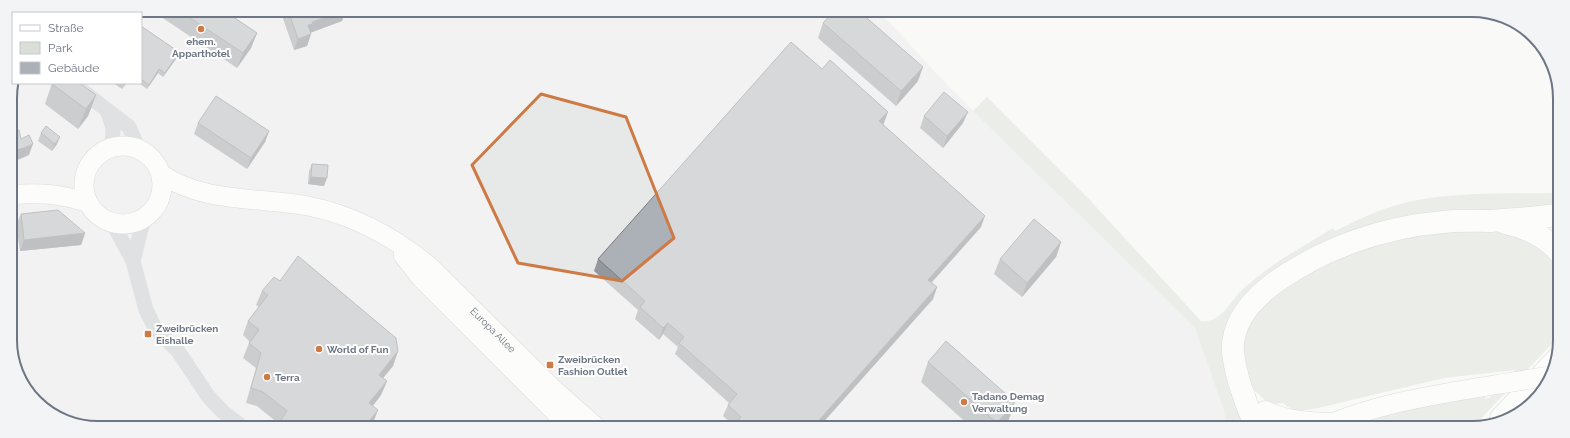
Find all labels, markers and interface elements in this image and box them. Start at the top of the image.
legend [12,12,142,84]
text: Straße [48,21,84,35]
marker: ehem. Apparthotel [196,24,206,34]
place label: ehem. Apparthotel [172,36,231,59]
text: Park [48,41,73,55]
text: Gebäude [48,61,99,75]
street label: Europa Allee [468,305,518,355]
place label: Zweibrücken Eishalle [156,323,218,346]
marker: Zweibrücken Eishalle [143,329,153,339]
marker: World of Fun [314,344,324,354]
place label: World of Fun [327,344,388,355]
place label: Zweibrücken Fashion Outlet [558,354,628,377]
marker: Zweibrücken Fashion Outlet [545,360,555,370]
marker: Terra [262,372,272,382]
place label: Terra [275,372,300,383]
place label: Tadano Demag Verwaltung [972,391,1044,414]
marker: Tadano Demag Verwaltung [959,397,969,407]

